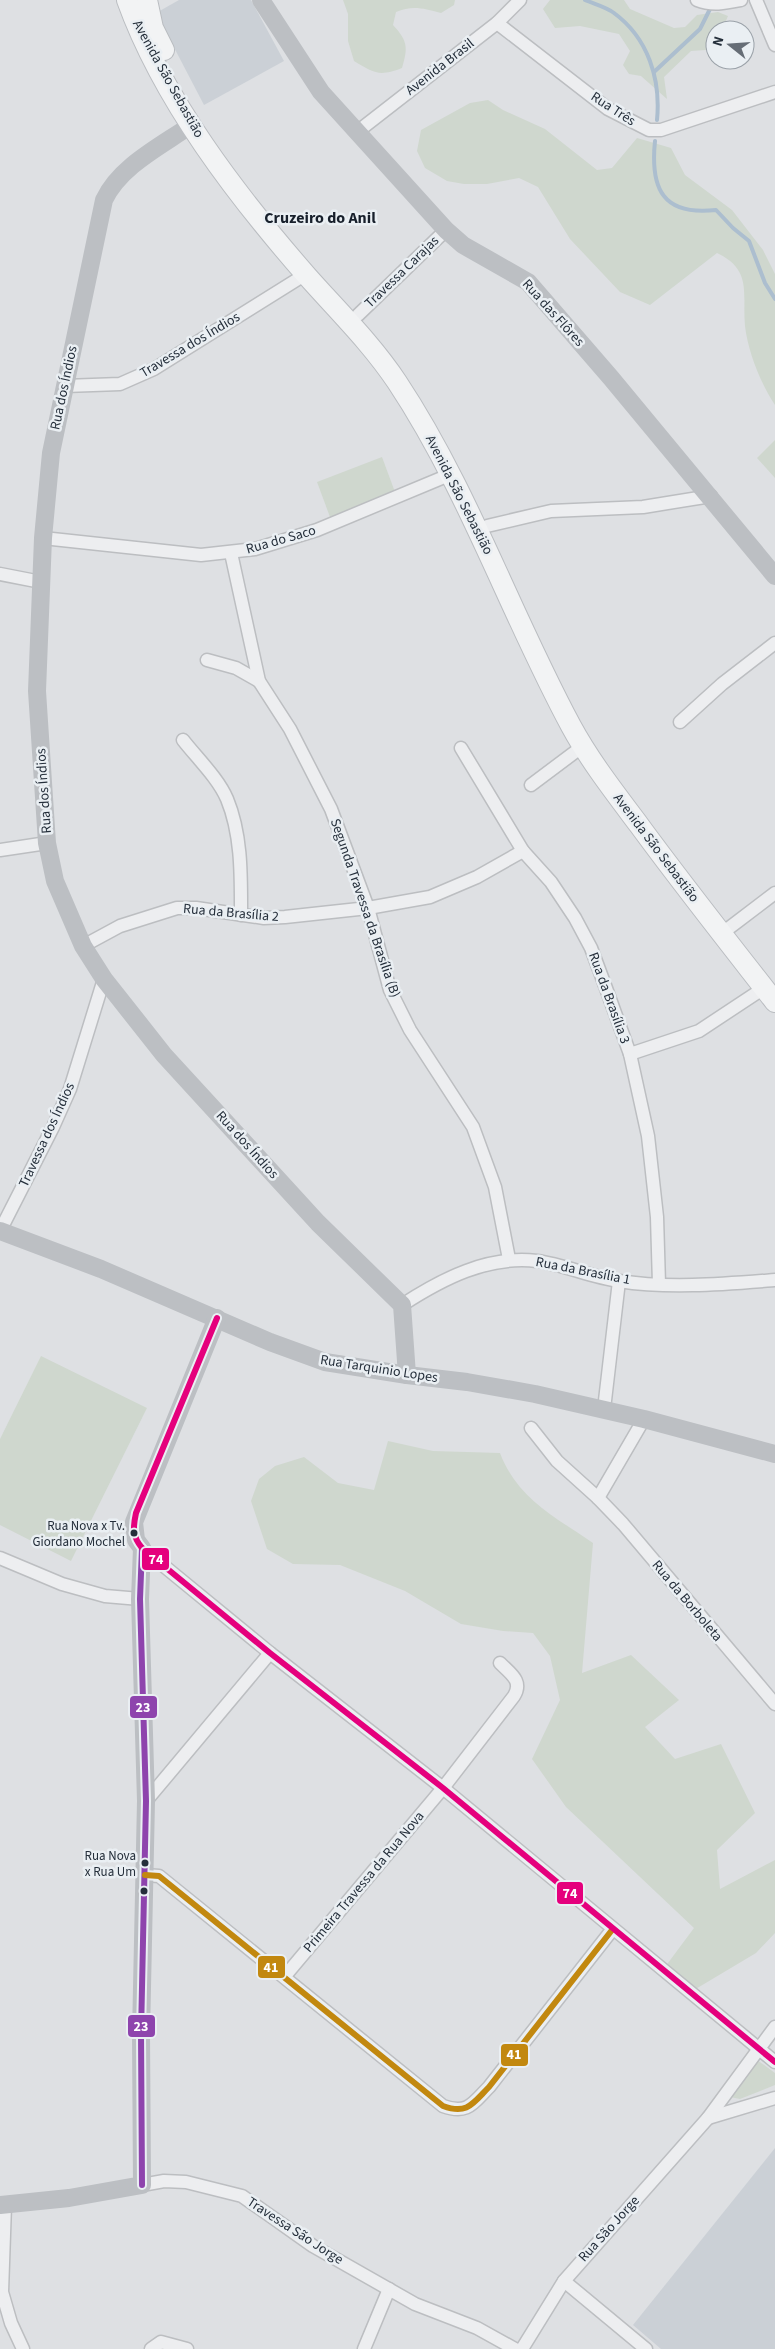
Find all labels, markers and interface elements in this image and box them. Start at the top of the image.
street label: Avenida São Sebastião [127,16,209,142]
north arrow [705,20,755,70]
street label: Avenida Brasil [401,34,479,100]
text: N [708,34,729,49]
street label: Rua Três [587,87,639,131]
district label: Cruzeiro do Anil [264,207,376,229]
street label: Travessa Carajas [360,231,444,313]
street label: Rua das Flôres [517,275,589,351]
street label: Travessa dos Índios [136,307,244,383]
street label: Rua dos Índios [45,344,83,432]
street label: Avenida São Sebastião [420,432,498,558]
street label: Rua do Saco [244,520,318,560]
street label: Rua dos Índios [31,748,57,834]
street label: Avenida São Sebastião [608,789,704,907]
street label: Segunda Travessa da Brasília (B) [325,816,405,1000]
street label: Rua da Brasília 2 [182,899,280,927]
street label: Rua da Brasília 3 [583,949,635,1047]
street label: Travessa dos Índios [14,1079,80,1191]
street label: Rua dos Índios [211,1107,283,1184]
street label: Rua da Brasília 1 [534,1252,632,1290]
street label: Rua Tarquinio Lopes [319,1350,439,1388]
place label: Rua Nova x Tv. Giordano Mochel [33,1517,125,1551]
marker: Rua Nova x Tv. Giordano Mochel [129,1528,139,1538]
line badge: 74 [141,1547,170,1571]
text: 74 [149,1550,164,1570]
street label: Rua da Borboleta [647,1556,727,1646]
line badge: 23 [129,1695,158,1719]
text: 23 [136,1698,150,1718]
street label: Primeira Travessa da Rua Nova [299,1807,429,1957]
place label: Rua Nova x Rua Um [85,1847,136,1881]
marker: Rua Nova x Rua Um [140,1858,150,1868]
line badge: 74 [556,1881,584,1905]
text: 74 [563,1884,578,1904]
unlabelled marker [139,1886,149,1896]
line badge: 41 [257,1955,286,1979]
text: 41 [264,1958,278,1978]
line badge: 23 [127,2014,156,2038]
text: 23 [134,2017,148,2037]
line badge: 41 [500,2043,529,2067]
text: 41 [507,2045,521,2065]
street label: Rua São Jorge [574,2191,644,2267]
street label: Travessa São Jorge [243,2192,347,2270]

